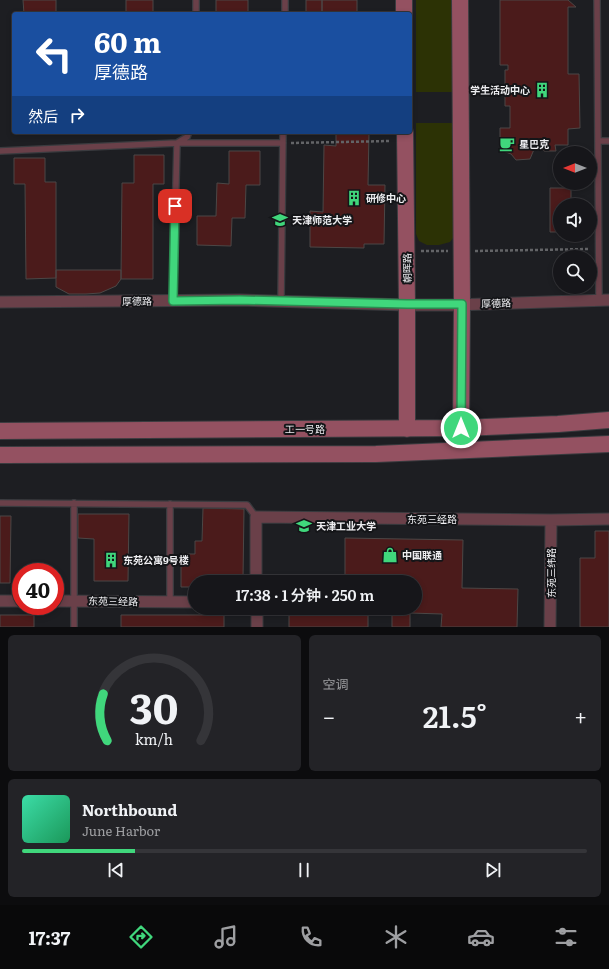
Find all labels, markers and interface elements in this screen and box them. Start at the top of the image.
text: 60 m [94,20,161,62]
icon: left [28,28,80,80]
text: 厚德路 [94,58,148,85]
building icon: 学生活动中心 [533,81,551,99]
place label: 学生活动中心 [470,82,530,97]
text: 然后 [28,104,58,127]
icon: right [66,104,88,126]
cafe icon: 星巴克 [498,135,516,153]
place label: 星巴克 [519,136,549,151]
north arrow [553,146,597,190]
map controls [553,146,597,294]
pin [158,189,192,223]
building icon: 研修中心 [345,189,363,207]
place label: 研修中心 [366,190,406,205]
icon: arrive [164,195,186,217]
button: sound [553,198,597,242]
school or university icon: 天津师范大学 [271,211,289,229]
place label: 天津师范大学 [292,212,352,227]
button: search [553,250,597,294]
street label: 朝晖路 [399,253,414,283]
street label: 厚德路 [122,293,152,308]
street label: 厚德路 [481,294,511,311]
position arrow [440,407,482,449]
street label: 工一号路 [285,421,325,436]
street label: 东苑三经路 [407,511,457,526]
school or university icon: 天津工业大学 [295,517,313,535]
place label: 天津工业大学 [316,518,376,533]
shop icon: 中国联通 [381,546,399,564]
place label: 中国联通 [402,547,442,562]
street label: 东苑三纬路 [543,548,558,598]
building icon: 东苑公寓9号楼 [102,551,120,569]
place label: 东苑公寓9号楼 [123,552,189,567]
speed limit sign: 40 [12,563,64,615]
text: 17:38 · 1 分钟 · 250 m [236,583,374,606]
street label: 东苑三经路 [88,593,138,608]
text: 空调 [323,674,349,693]
text: 30 [130,675,179,737]
text: 21.5° [423,693,487,737]
text: − [323,699,335,732]
text: + [574,699,587,732]
text: km/h [135,728,174,749]
text: Northbound [82,798,177,821]
text: June Harbor [82,821,160,840]
icon: previous [105,859,127,881]
icon: pause [293,859,315,881]
icon: next [482,859,504,881]
icon: directions [127,923,155,951]
icon: music [212,923,240,951]
icon: phone [297,923,325,951]
icon: climate [382,923,410,951]
icon: car [467,923,495,951]
icon: filters [552,923,580,951]
text: 17:37 [29,924,70,951]

